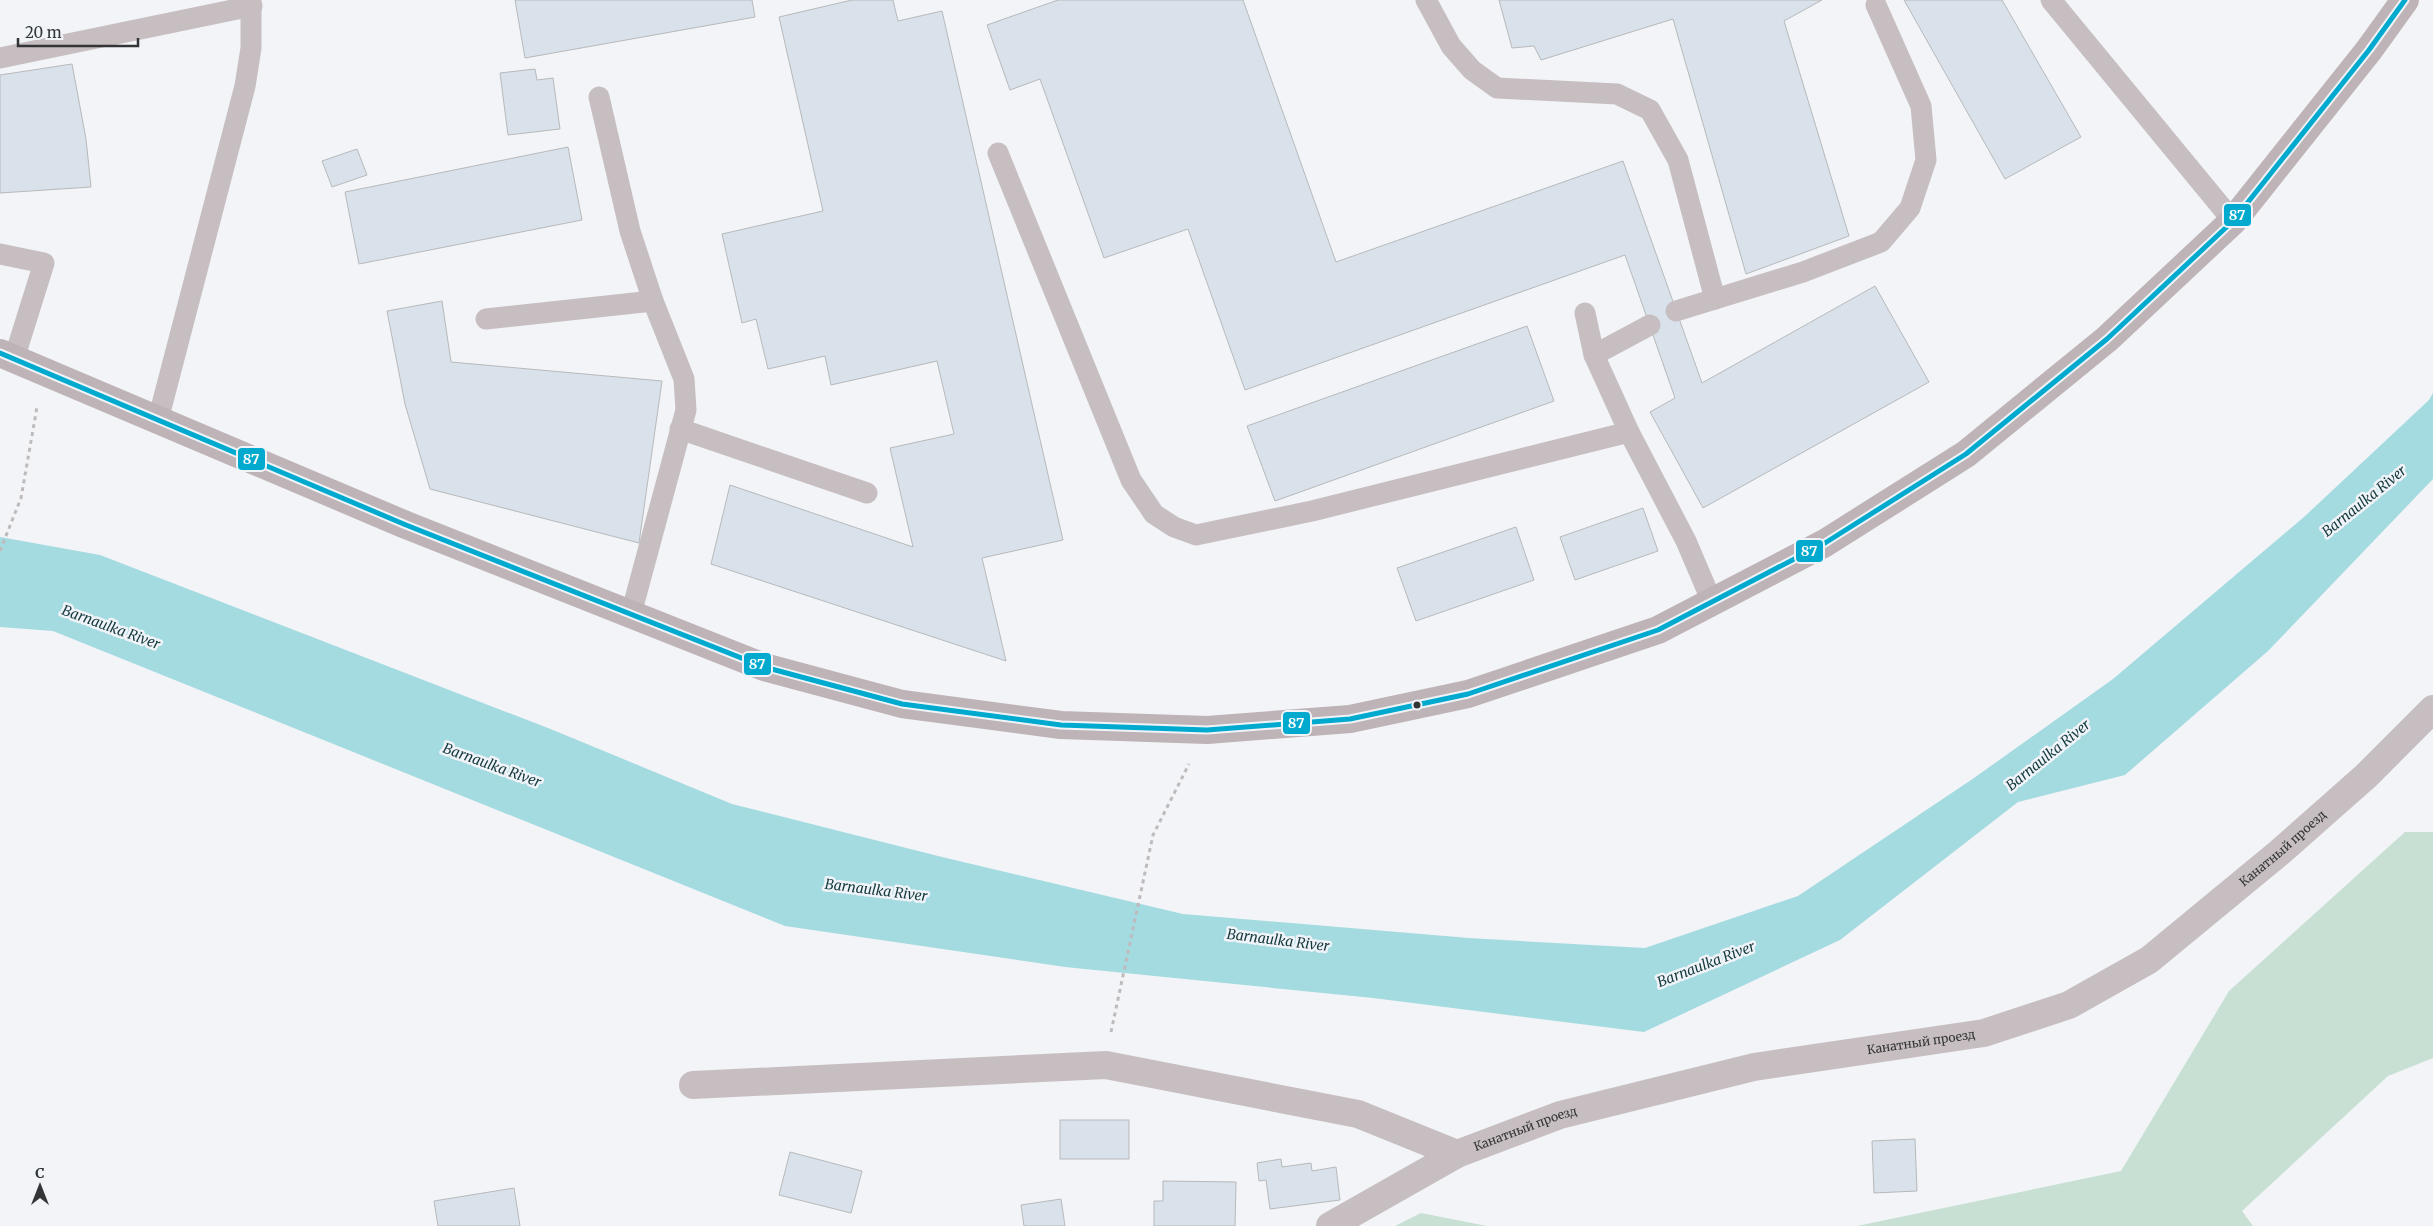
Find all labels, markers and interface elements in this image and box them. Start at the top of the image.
scale bar [18,15,138,47]
text: 20 m [25,23,62,42]
line badge: 87 [2223,203,2252,227]
text: 87 [2229,206,2245,224]
line badge: 87 [237,447,266,471]
text: 87 [243,450,259,468]
water label: Barnaulka River [2318,461,2410,540]
line badge: 87 [1795,539,1824,563]
text: 87 [1801,542,1817,560]
water label: Barnaulka River [59,601,163,653]
line badge: 87 [743,652,772,676]
text: 87 [749,655,765,673]
unlabelled marker [1412,700,1422,710]
line badge: 87 [1282,711,1311,735]
text: 87 [1288,714,1304,732]
water label: Barnaulka River [2002,715,2094,794]
water label: Barnaulka River [440,739,544,791]
street label: Канатный проезд [2236,807,2329,889]
water label: Barnaulka River [824,875,929,905]
water label: Barnaulka River [1226,925,1331,955]
water label: Barnaulka River [1655,937,1758,991]
street label: Канатный проезд [1866,1026,1976,1057]
street label: Канатный проезд [1471,1103,1579,1154]
north arrow [15,1161,65,1211]
text: С [35,1164,45,1182]

